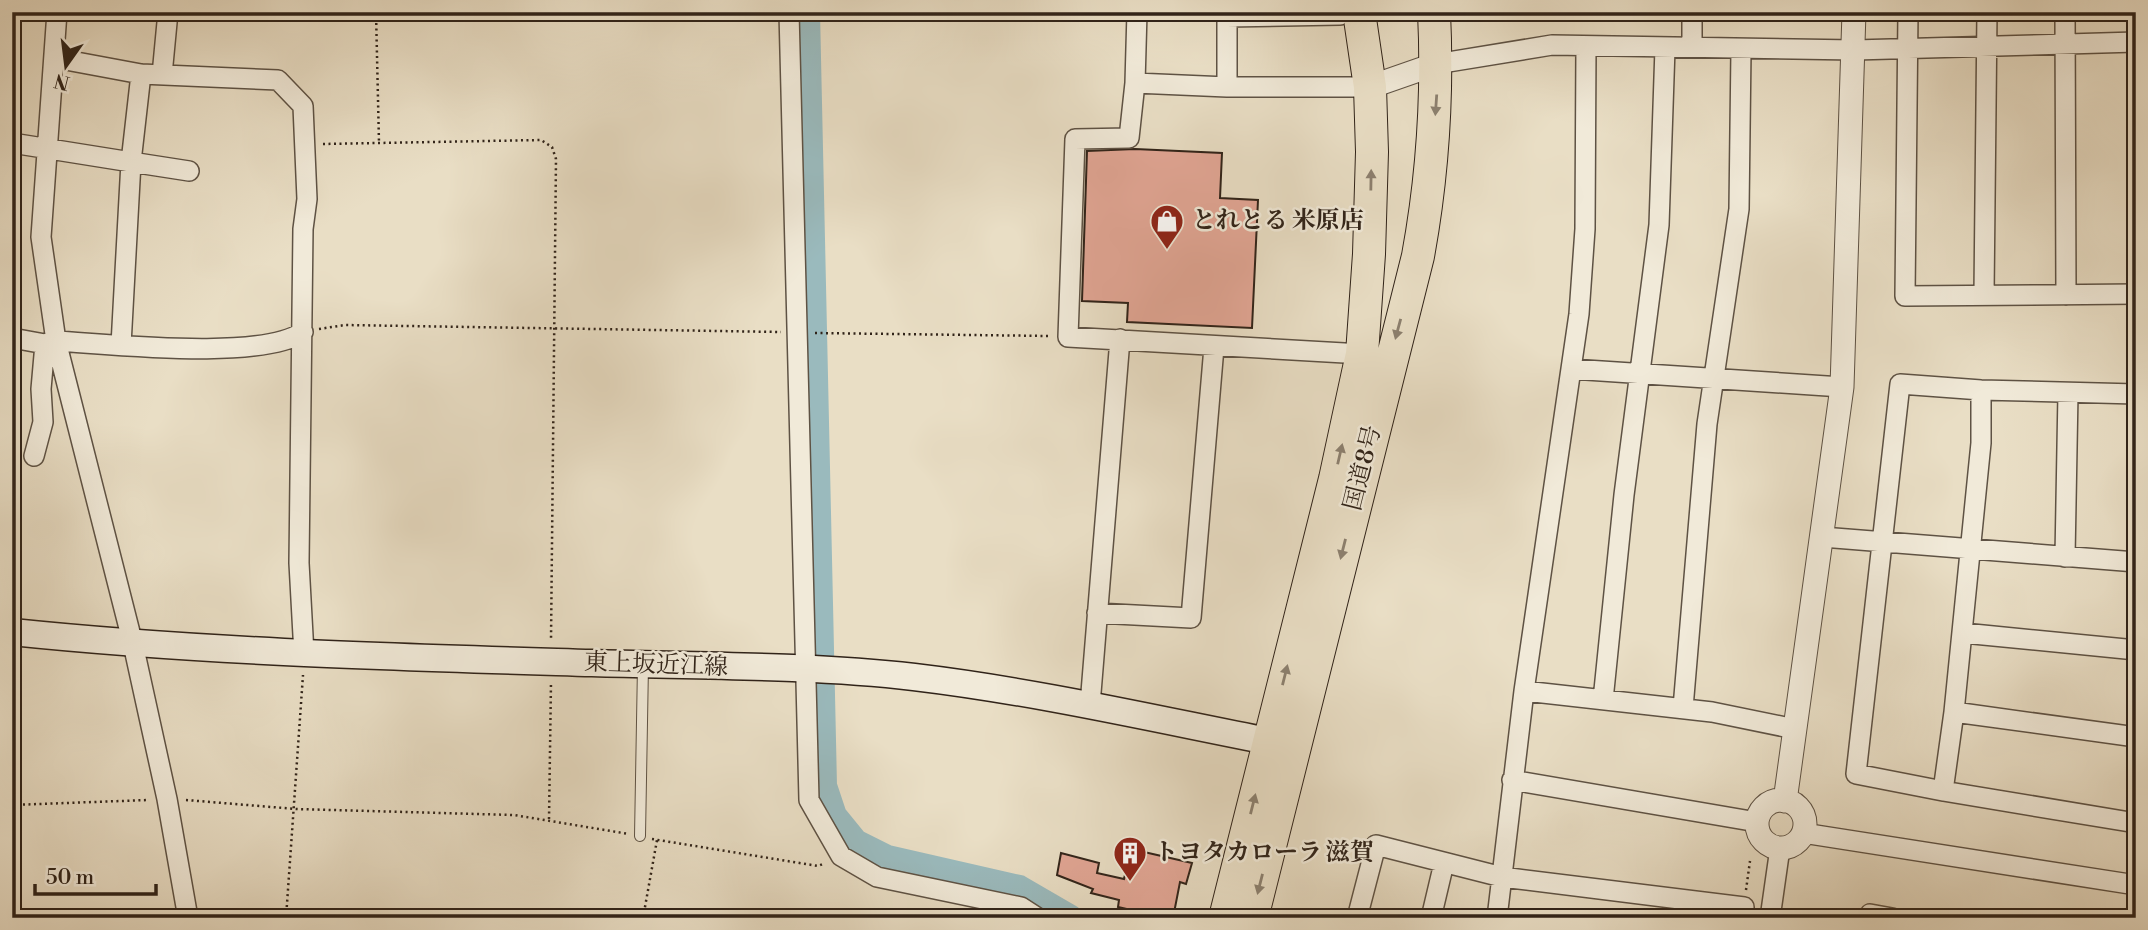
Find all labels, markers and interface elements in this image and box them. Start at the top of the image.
north arrow [32,32,102,102]
text: N [52,68,72,95]
one-way arrow [1430,94,1441,116]
one-way arrow [1365,169,1377,191]
shop icon: とれとる 米原店 [1148,202,1186,251]
place label: とれとる 米原店 [1192,206,1364,236]
one-way arrow [1393,318,1403,339]
street label: 国道8号 [1338,422,1388,514]
one-way arrow [1335,443,1346,465]
one-way arrow [1337,538,1348,560]
street label: 東上坂近江線 [584,647,728,683]
one-way arrow [1280,664,1291,686]
one-way arrow [1248,793,1259,815]
building icon: トヨタカローラ 滋賀 [1111,834,1149,883]
place label: トヨタカローラ 滋賀 [1154,838,1374,868]
scale bar [35,853,156,897]
text: 50 m [46,865,94,891]
one-way arrow [1254,873,1265,895]

